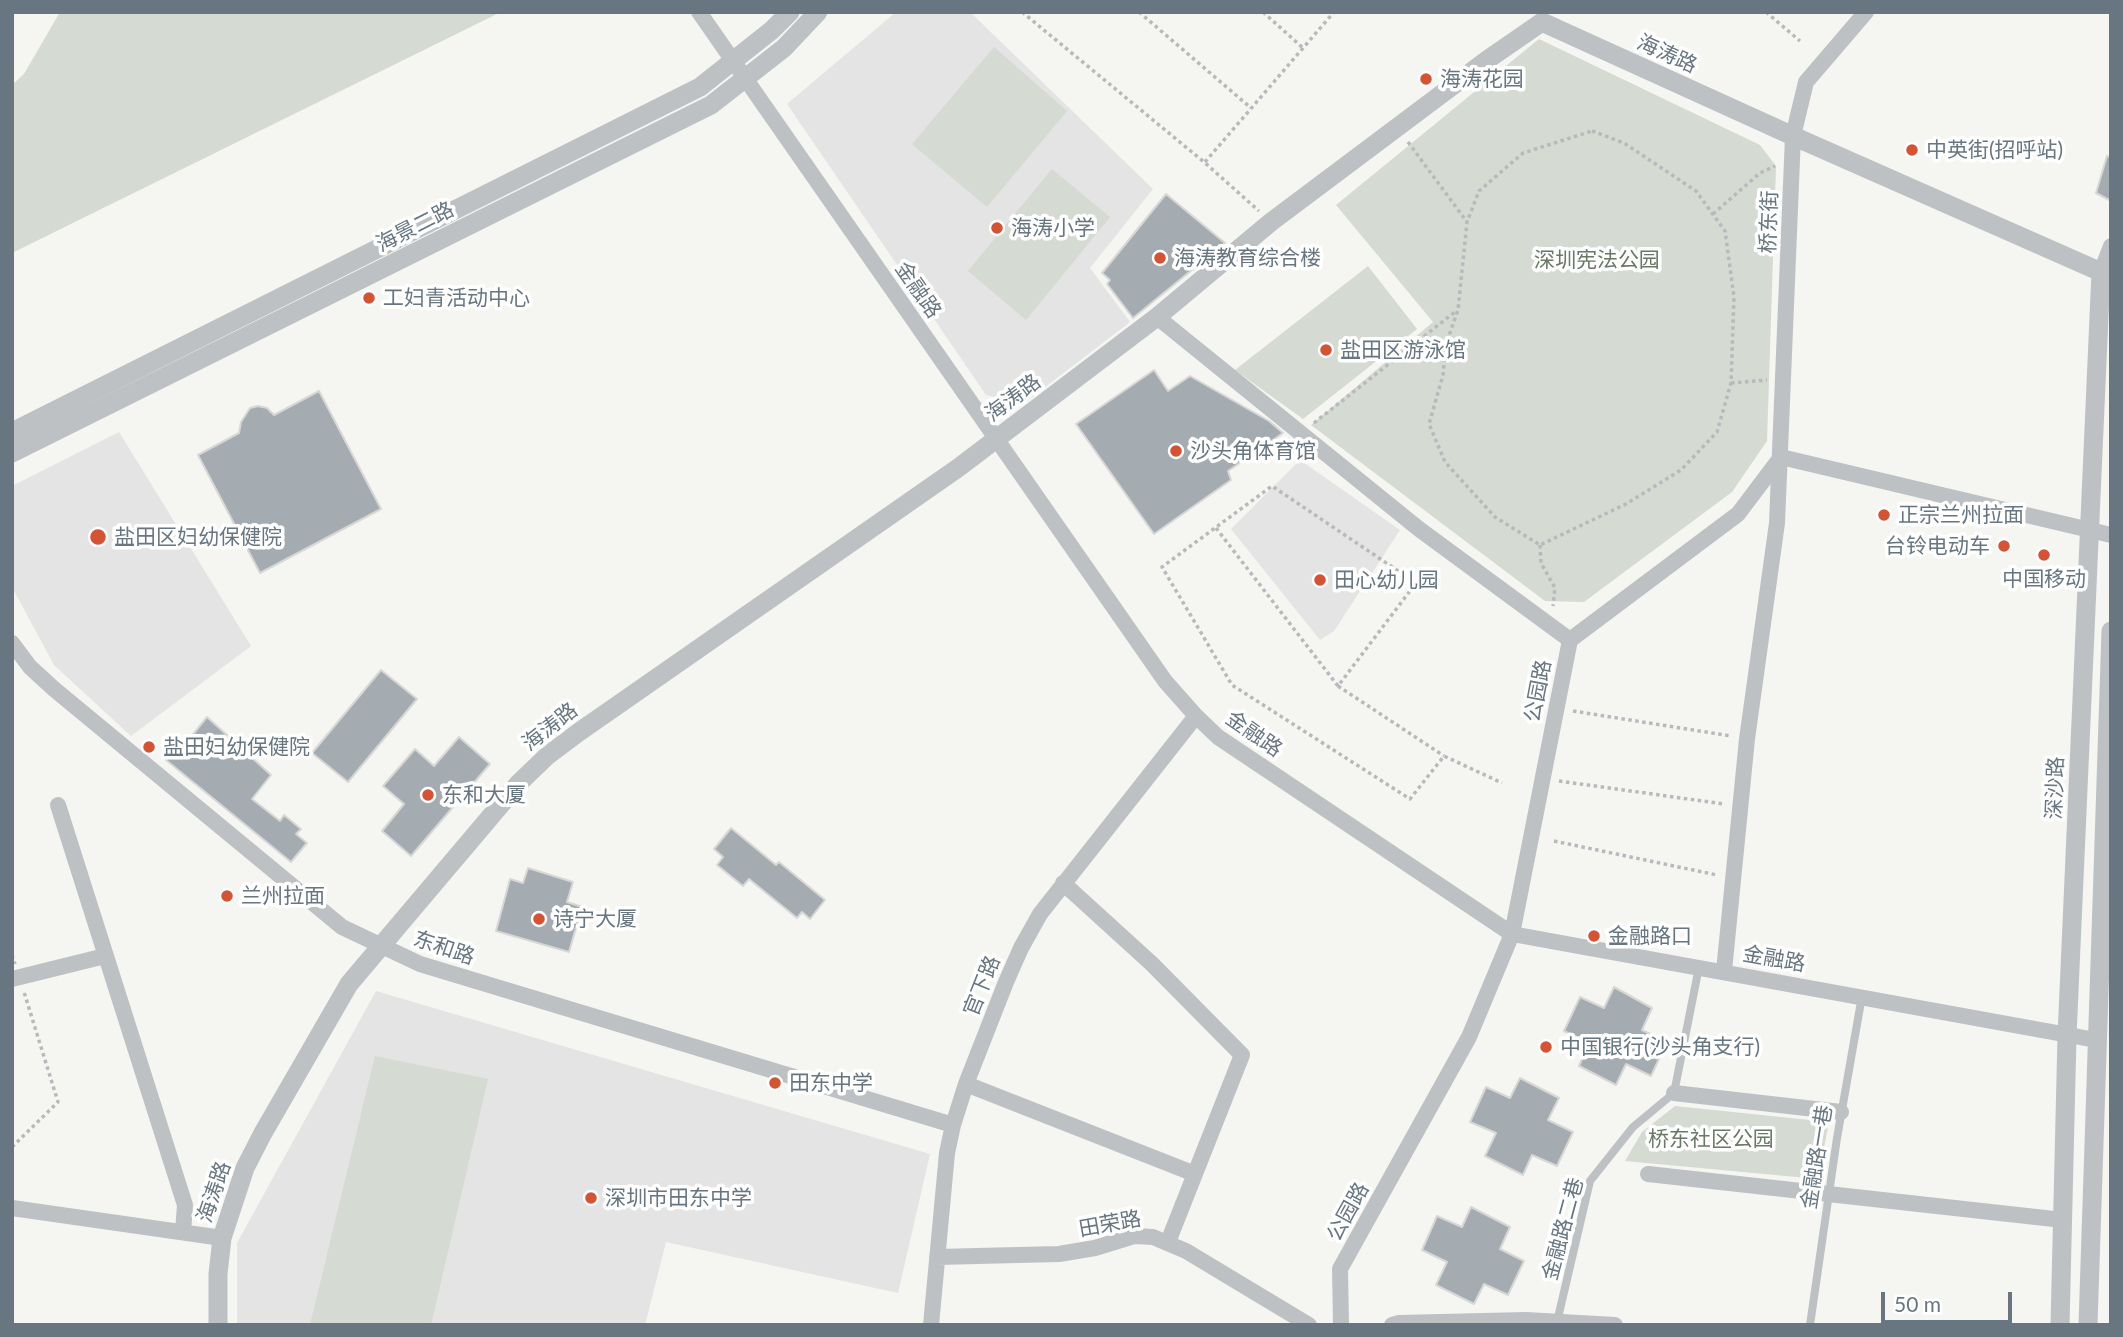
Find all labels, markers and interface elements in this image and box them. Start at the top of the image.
street label: 海涛路 [1633,30,1701,78]
place label: 海涛花园 [1440,66,1524,92]
marker: 海涛花园 [1418,71,1434,87]
place label: 中英街(招呼站) [1926,137,2063,163]
marker: 中英街(招呼站) [1904,142,1920,158]
street label: 桥东街 [1755,190,1783,254]
street label: 海景二路 [372,197,458,257]
place label: 海涛小学 [1011,215,1095,241]
marker: 海涛小学 [989,220,1005,236]
place label: 海涛教育综合楼 [1174,245,1321,271]
park label: 深圳宪法公园 [1534,247,1660,273]
marker: 海涛教育综合楼 [1152,250,1168,266]
street label: 金融路 [890,257,946,323]
place label: 工妇青活动中心 [383,285,530,311]
marker: 工妇青活动中心 [361,290,377,306]
place label: 盐田区游泳馆 [1340,337,1466,363]
marker: 盐田区游泳馆 [1318,342,1334,358]
street label: 海涛路 [980,369,1046,427]
place label: 沙头角体育馆 [1190,438,1316,464]
marker: 沙头角体育馆 [1168,443,1184,459]
place label: 正宗兰州拉面 [1898,502,2024,528]
marker: 正宗兰州拉面 [1876,507,1892,523]
place label: 盐田区妇幼保健院 [114,524,282,550]
marker: 盐田区妇幼保健院 [88,527,108,547]
place label: 台铃电动车 [1885,533,1990,559]
marker: 台铃电动车 [1996,538,2012,554]
marker: 中国移动 [2036,547,2052,563]
place label: 中国移动 [2002,566,2086,592]
place label: 田心幼儿园 [1334,567,1439,593]
marker: 田心幼儿园 [1312,572,1328,588]
street label: 公园路 [1520,658,1556,724]
street label: 海涛路 [517,698,583,756]
street label: 金融路 [1221,706,1287,762]
place label: 盐田妇幼保健院 [163,734,310,760]
marker: 盐田妇幼保健院 [141,739,157,755]
street label: 深沙路 [2041,756,2069,820]
place label: 东和大厦 [442,782,526,808]
marker: 东和大厦 [420,787,436,803]
place label: 兰州拉面 [241,883,325,909]
marker: 兰州拉面 [219,888,235,904]
place label: 诗宁大厦 [553,906,637,932]
marker: 诗宁大厦 [531,911,547,927]
place label: 金融路口 [1608,923,1692,949]
street label: 东和路 [410,926,478,970]
marker: 金融路口 [1586,928,1602,944]
street label: 金融路 [1741,941,1807,977]
street label: 官下路 [959,952,1005,1020]
place label: 中国银行(沙头角支行) [1560,1034,1760,1060]
marker: 中国银行(沙头角支行) [1538,1039,1554,1055]
place label: 田东中学 [789,1070,873,1096]
marker: 田东中学 [767,1075,783,1091]
street label: 金融路一巷 [1796,1103,1838,1211]
park label: 桥东社区公园 [1648,1126,1774,1152]
street label: 海涛路 [192,1158,236,1226]
street label: 金融路二巷 [1537,1175,1589,1283]
street label: 公园路 [1322,1178,1374,1246]
place label: 深圳市田东中学 [605,1185,752,1211]
marker: 深圳市田东中学 [583,1190,599,1206]
street label: 田荣路 [1077,1206,1143,1242]
scale bar [1885,1278,2016,1322]
text: 50 m [1894,1291,1941,1316]

